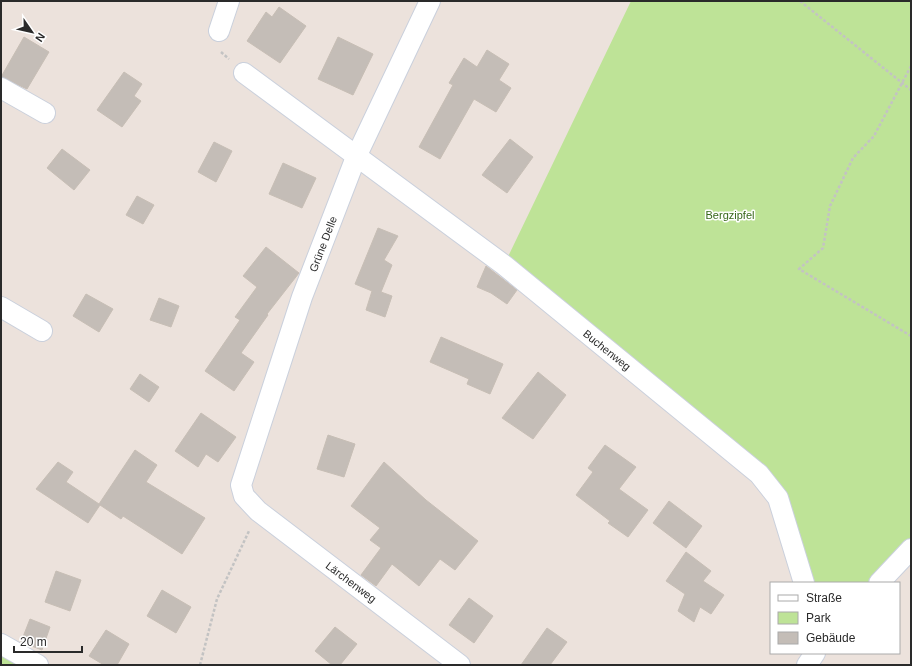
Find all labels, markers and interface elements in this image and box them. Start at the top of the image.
north arrow [12,12,52,52]
text: N [33,31,47,44]
park label: Bergzipfel [706,209,754,221]
street label: Grüne Delle [307,214,339,274]
street label: Buchenweg [581,327,633,373]
street label: Lärchenweg [323,559,379,605]
legend [770,582,900,654]
text: Straße [806,591,842,605]
text: Park [806,611,832,625]
scale bar [14,628,82,654]
text: Gebäude [806,631,856,645]
text: 20 m [20,635,47,649]

